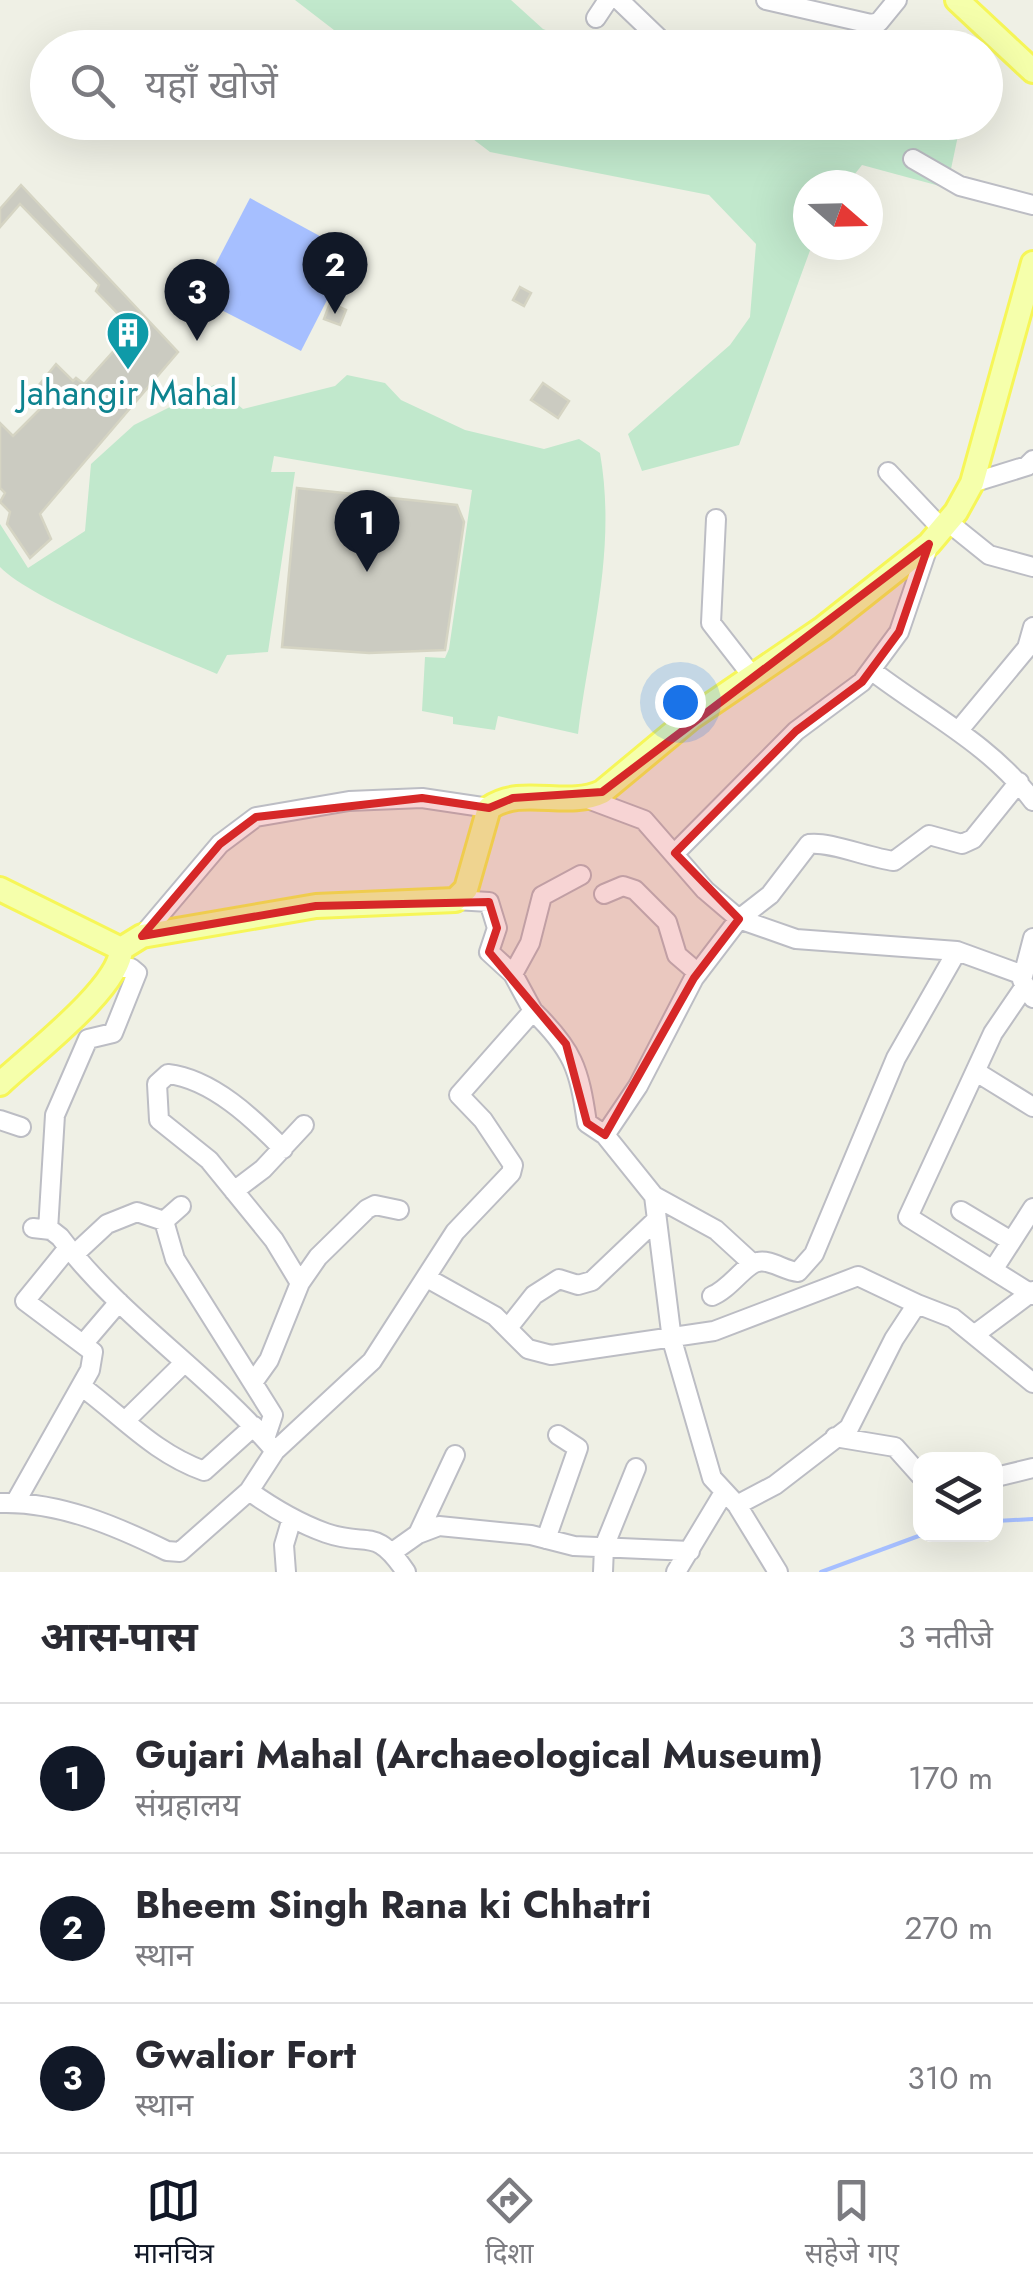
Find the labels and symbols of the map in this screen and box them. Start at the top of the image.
north arrow [793,170,883,260]
pin: 2 [302,232,368,314]
pin: 3 [164,258,230,341]
building icon: Jahangir Mahal [105,310,151,371]
place label: Jahangir Mahal [15,368,237,418]
pin: 1 [334,490,400,572]
your location [655,677,706,728]

